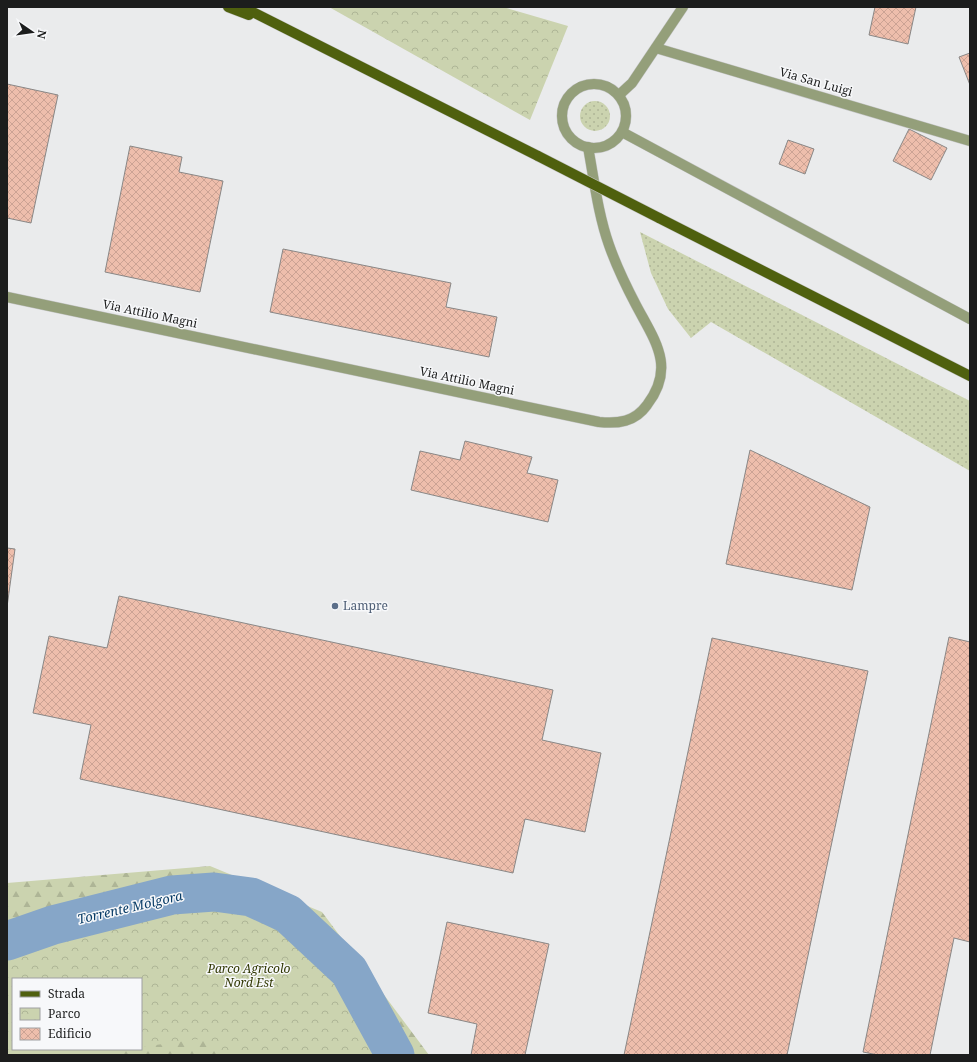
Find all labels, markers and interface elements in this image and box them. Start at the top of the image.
north arrow [12,12,52,52]
text: N [34,28,51,41]
street label: Via San Luigi [778,63,855,100]
street label: Via Attilio Magni [101,295,199,332]
street label: Via Attilio Magni [418,362,516,399]
place label: Lampre [343,597,388,614]
marker: Lampre [330,601,340,611]
water label: Torrente Molgora [76,886,185,928]
park label: Parco Agricolo Nord Est [206,960,291,991]
legend [12,978,142,1050]
text: Strada [48,985,85,1002]
text: Parco [48,1005,81,1022]
text: Edificio [48,1025,91,1042]

